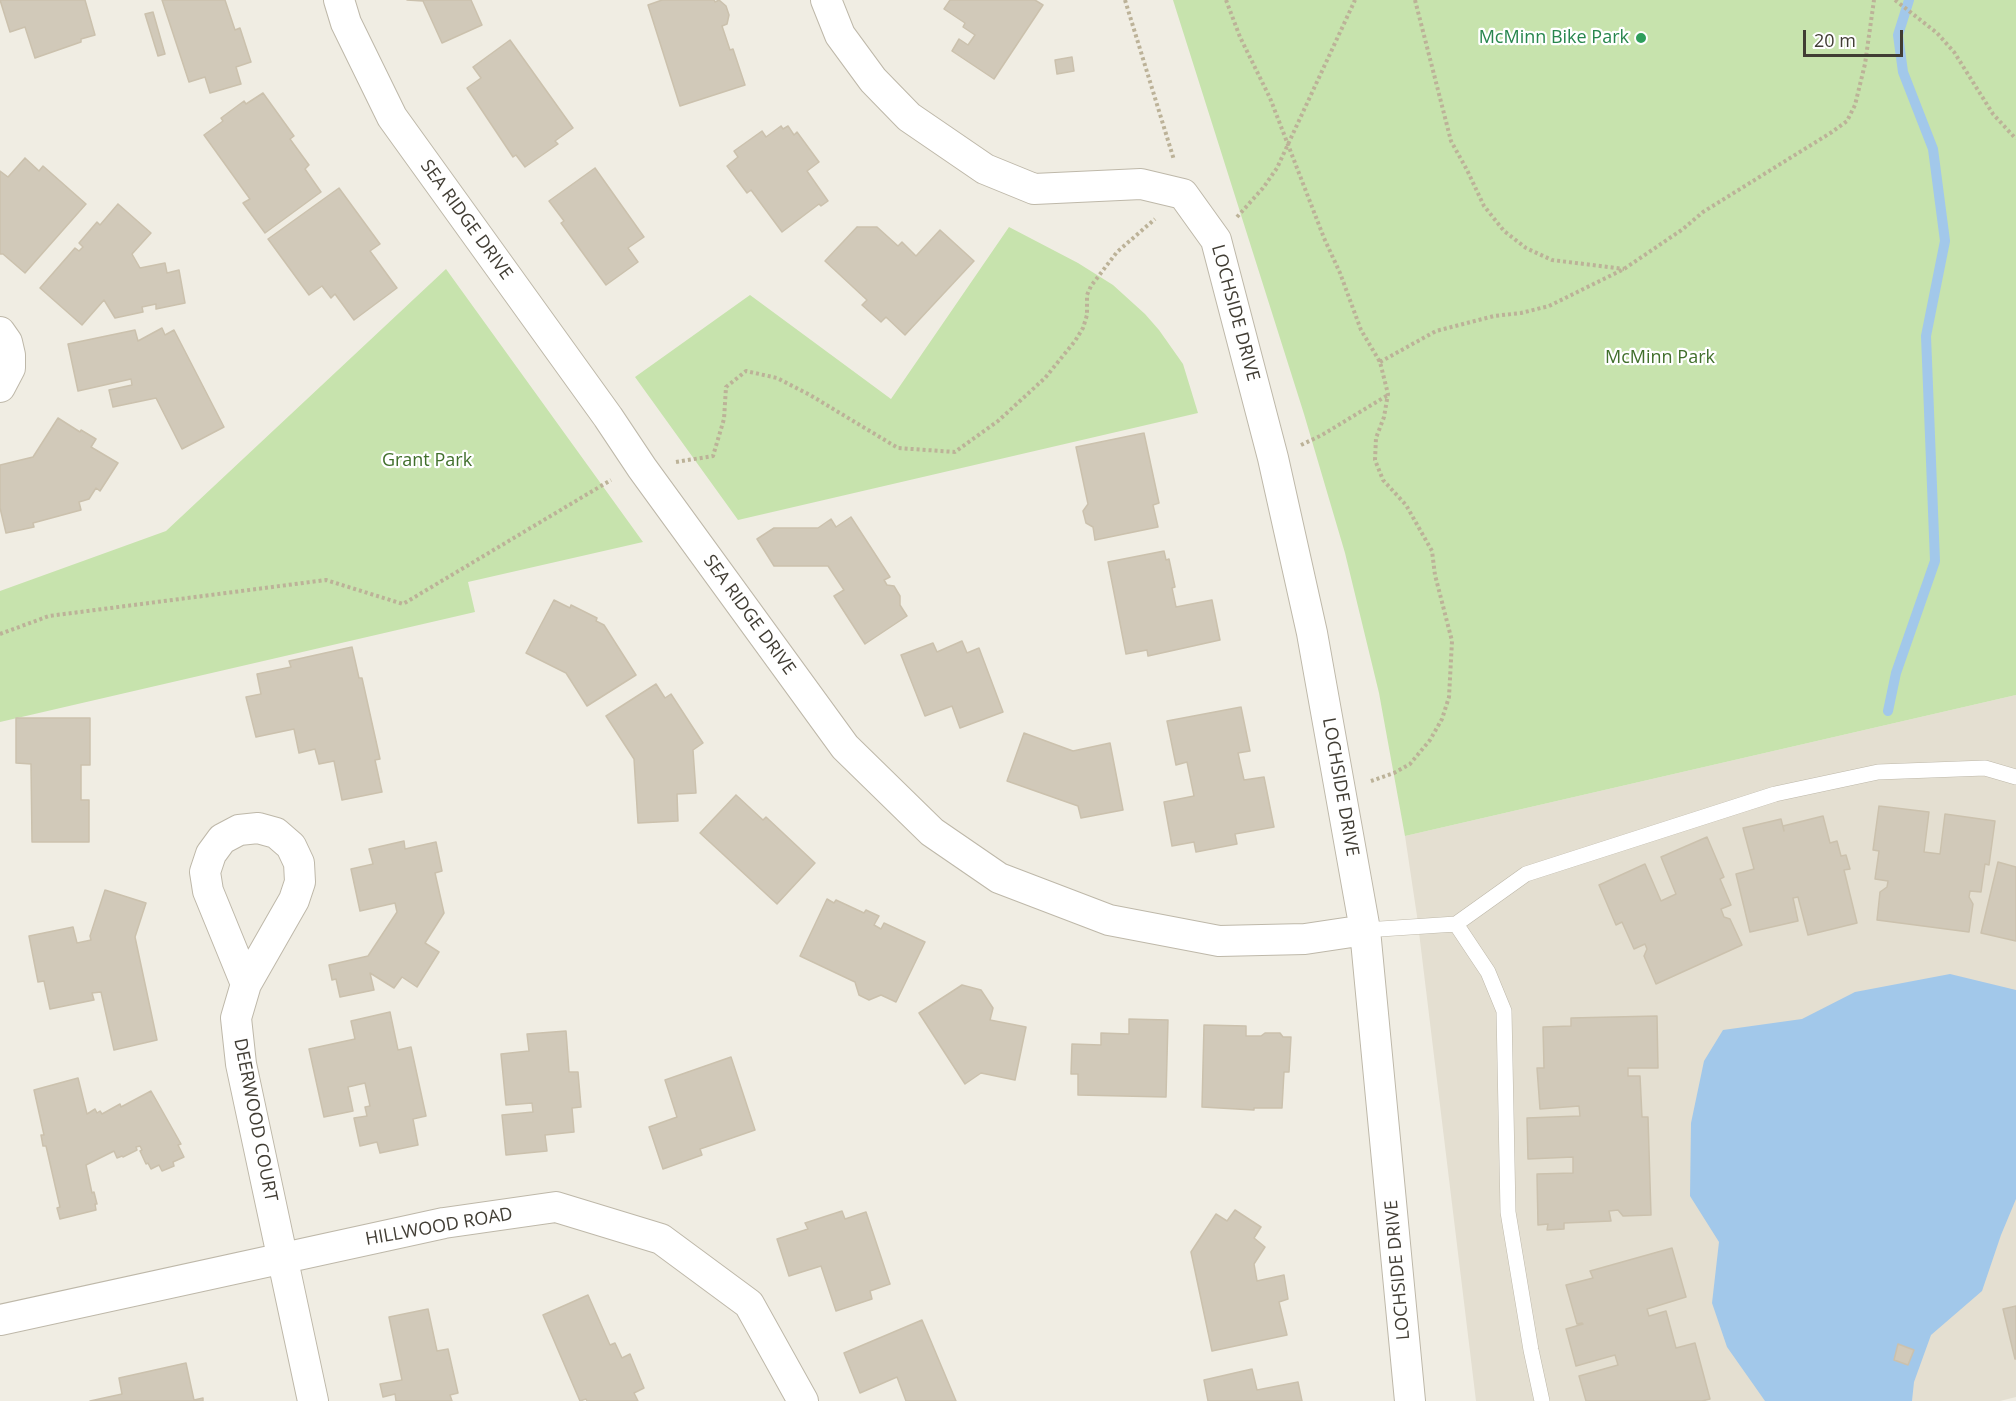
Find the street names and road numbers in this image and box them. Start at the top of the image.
street label: SEA RIDGE DRIVE [415,156,517,284]
street label: LOCHSIDE DRIVE [1206,242,1264,384]
street label: SEA RIDGE DRIVE [698,551,800,679]
street label: LOCHSIDE DRIVE [1317,716,1363,858]
street label: DEERWOOD COURT [229,1036,281,1204]
street label: LOCHSIDE DRIVE [1381,1199,1415,1341]
street label: HILLWOOD ROAD [364,1203,514,1251]

